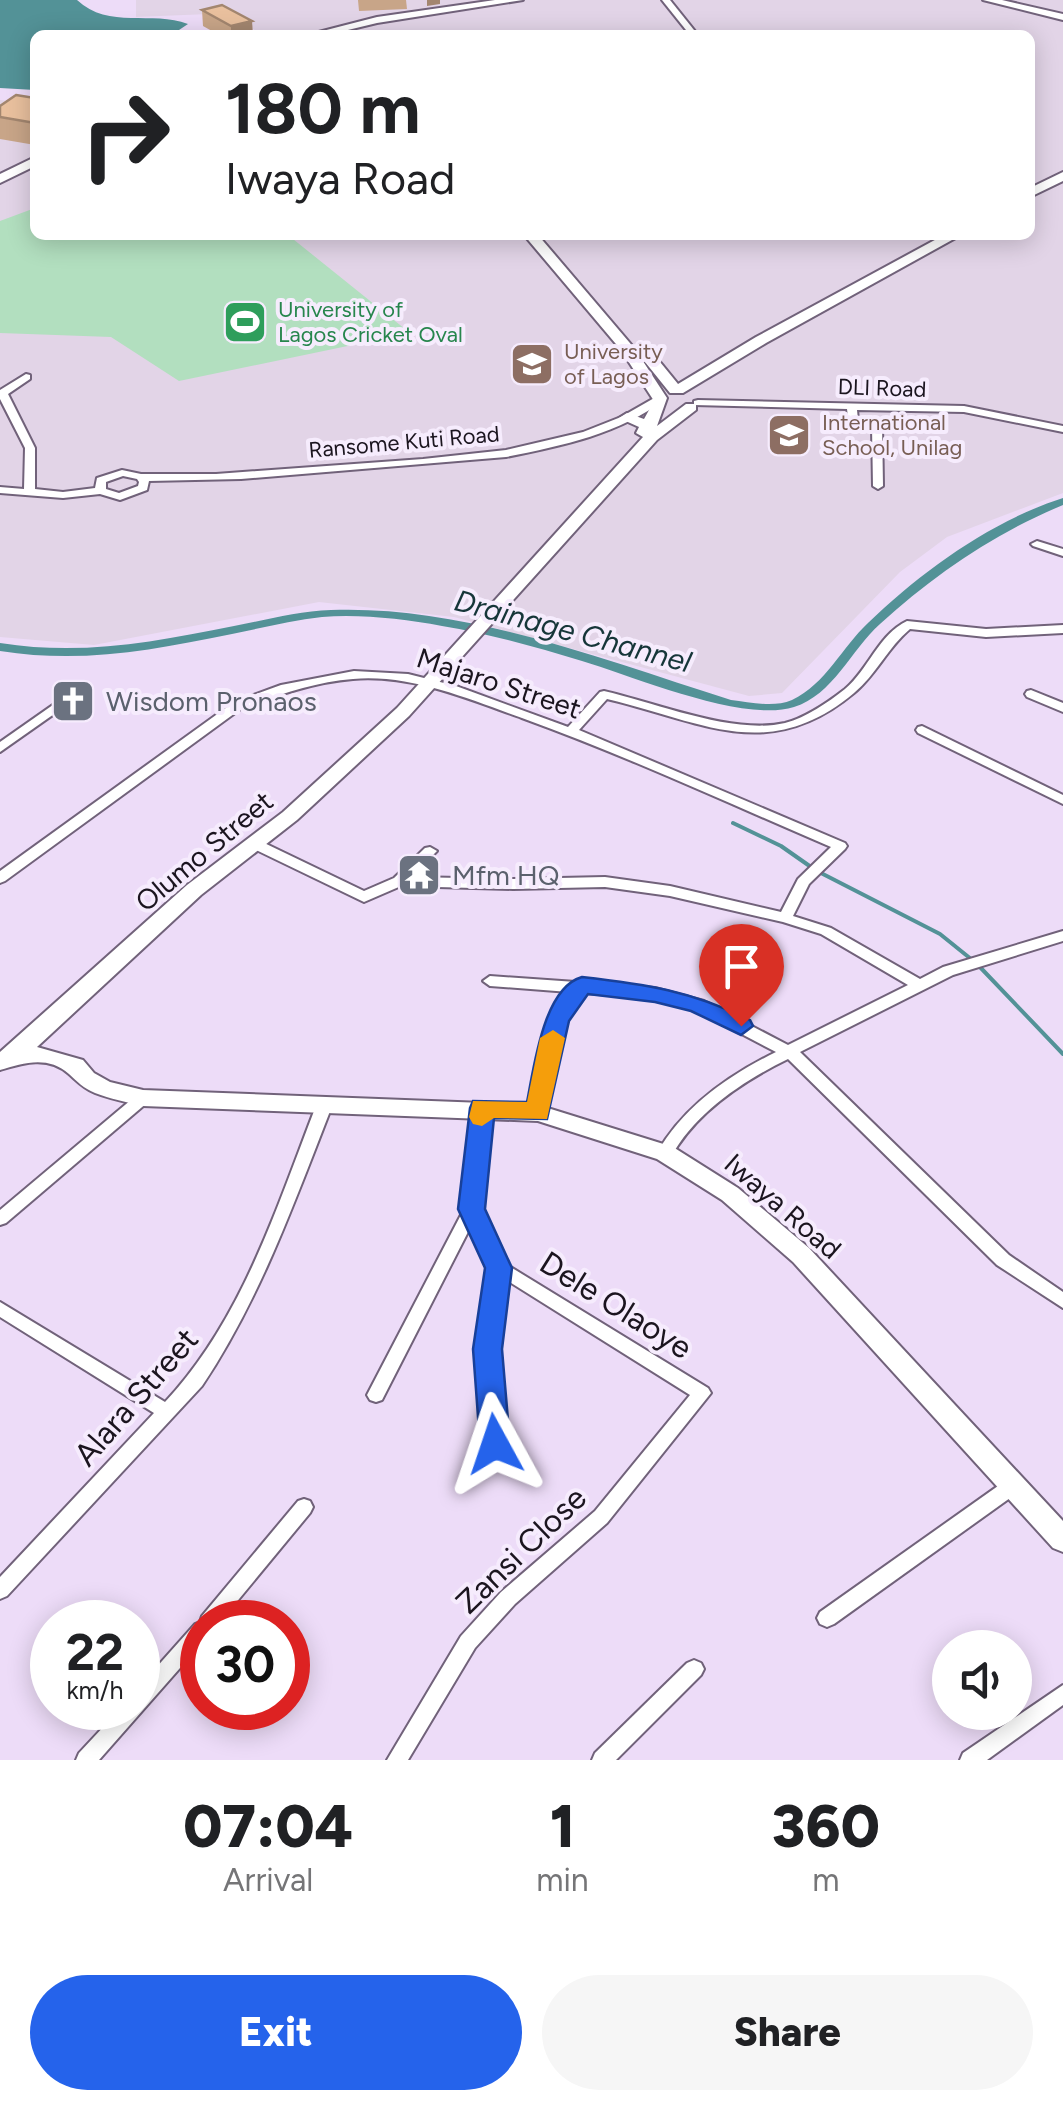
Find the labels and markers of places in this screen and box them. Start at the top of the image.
place label: University of Lagos Cricket Oval [278,296,463,348]
sports icon: University of Lagos Cricket Oval [222,299,268,345]
place label: University of Lagos [564,338,663,390]
school or university icon: University of Lagos [509,341,555,387]
place label: International School, Unilag [822,409,962,461]
school or university icon: International School, Unilag [766,412,812,458]
church icon: Wisdom Pronaos [50,678,96,724]
place label: Wisdom Pronaos [106,684,317,718]
temple icon: Mfm HQ [396,852,442,898]
place label: Mfm HQ [452,858,560,892]
pin [699,924,784,1027]

